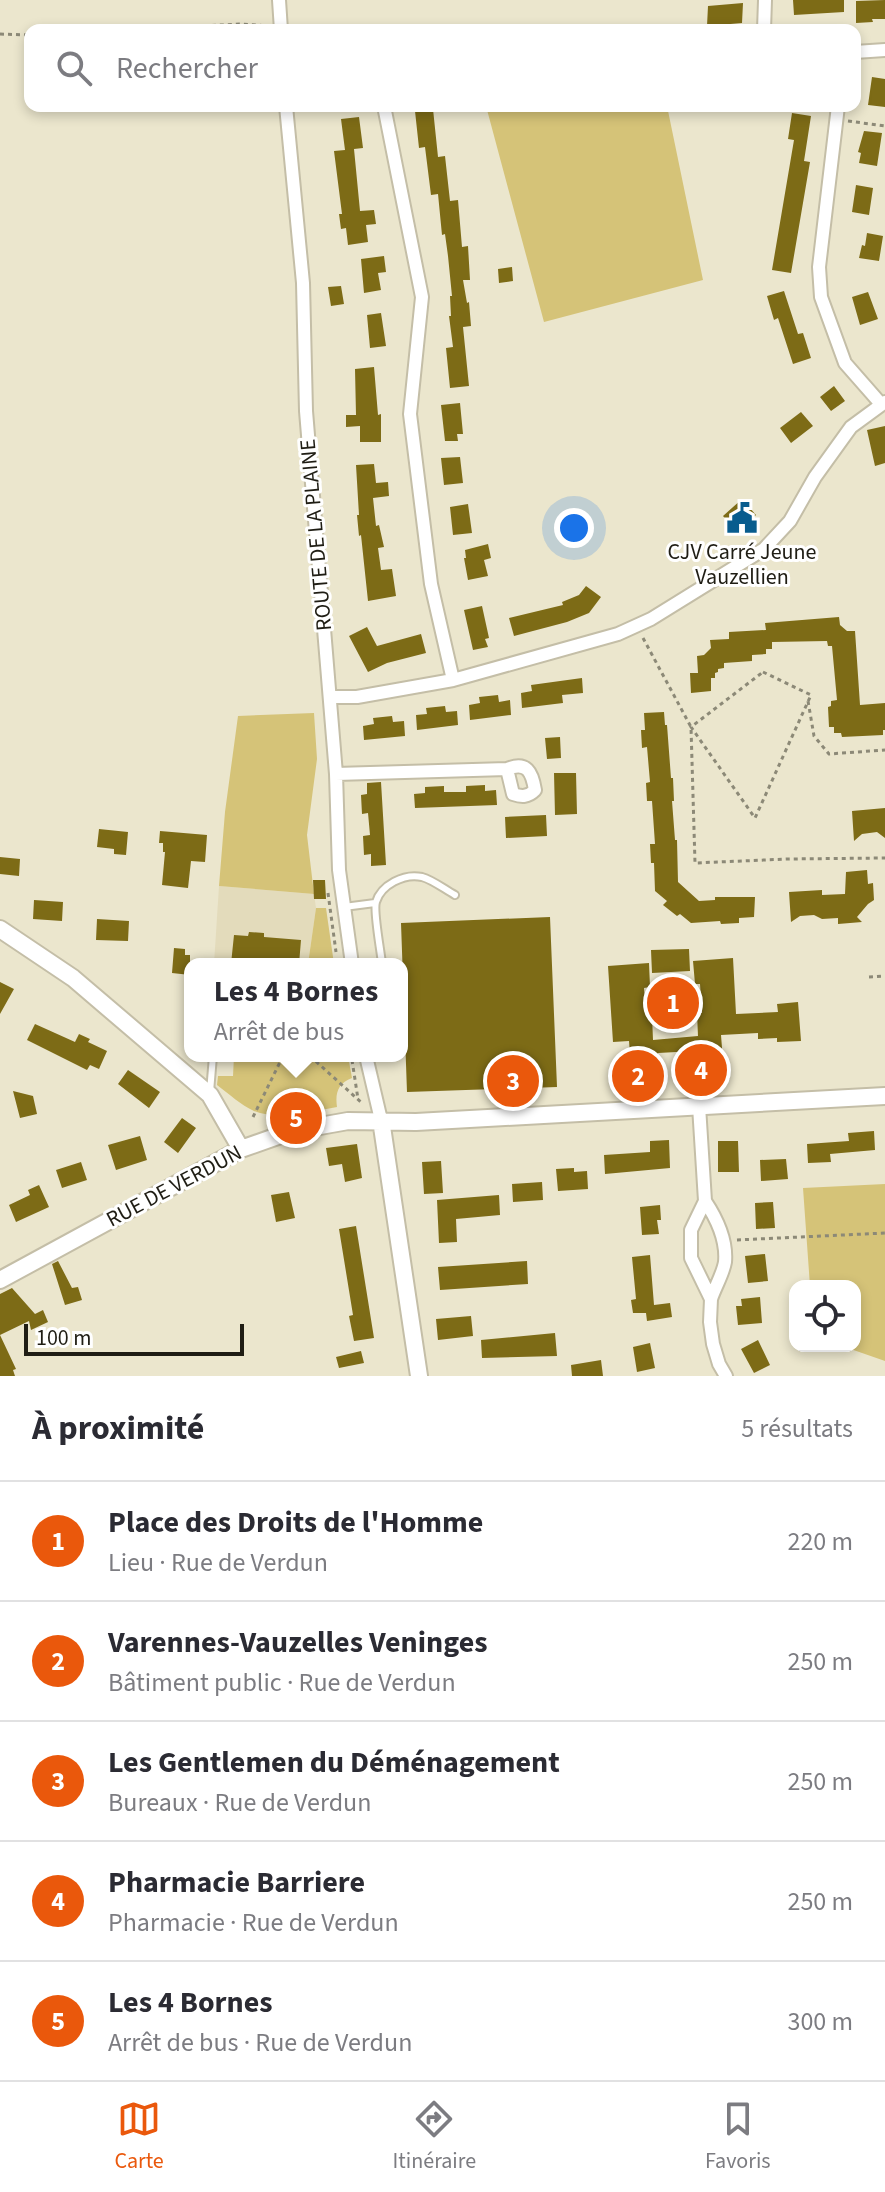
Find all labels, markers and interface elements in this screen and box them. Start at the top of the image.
search box [24,24,861,112]
icon: search [52,46,96,90]
text: Rechercher [116,47,258,90]
street label: ROUTE DE LA PLAINE [292,438,340,632]
public building icon: CJV Carré Jeune Vauzellien [725,501,759,535]
your location [554,508,594,548]
place label: CJV Carré Jeune Vauzellien [668,536,817,593]
popup [184,958,408,1062]
text: Les 4 Bornes [214,970,378,1013]
pin: 1 [647,973,699,1033]
text: Arrêt de bus [214,1013,344,1050]
pin: 4 [675,1040,727,1100]
pin: 2 [612,1046,664,1106]
pin: 3 [487,1051,539,1111]
pin: 5 [270,1088,322,1148]
street label: RUE DE VERDUN [100,1137,248,1235]
map controls [789,1280,861,1352]
button: locate [789,1280,861,1352]
scale bar [24,1320,244,1356]
text: 100 m [36,1322,91,1354]
text: À proximité [32,1404,204,1453]
text: 5 résultats [741,1410,853,1447]
text: Place des Droits de l'Homme [108,1501,483,1544]
text: 1 [51,1523,65,1560]
text: 220 m [787,1523,853,1560]
text: Lieu · Rue de Verdun [108,1544,328,1581]
text: Varennes-Vauzelles Veninges [108,1621,488,1664]
text: 2 [51,1643,65,1680]
text: 250 m [787,1643,853,1680]
text: Bâtiment public · Rue de Verdun [108,1664,456,1701]
text: Les Gentlemen du Déménagement [108,1741,560,1784]
text: 3 [51,1763,65,1800]
text: 250 m [787,1763,853,1800]
text: Bureaux · Rue de Verdun [108,1784,371,1821]
text: Pharmacie Barriere [108,1861,365,1904]
text: 4 [51,1883,65,1920]
text: 250 m [787,1883,853,1920]
text: Pharmacie · Rue de Verdun [108,1904,399,1941]
text: Les 4 Bornes [108,1981,273,2024]
text: 5 [51,2003,65,2040]
text: 300 m [787,2003,853,2040]
text: Arrêt de bus · Rue de Verdun [108,2024,412,2061]
tab: Carte [114,2097,164,2177]
tab: Itinéraire [393,2097,476,2177]
tab: Favoris [705,2097,771,2177]

